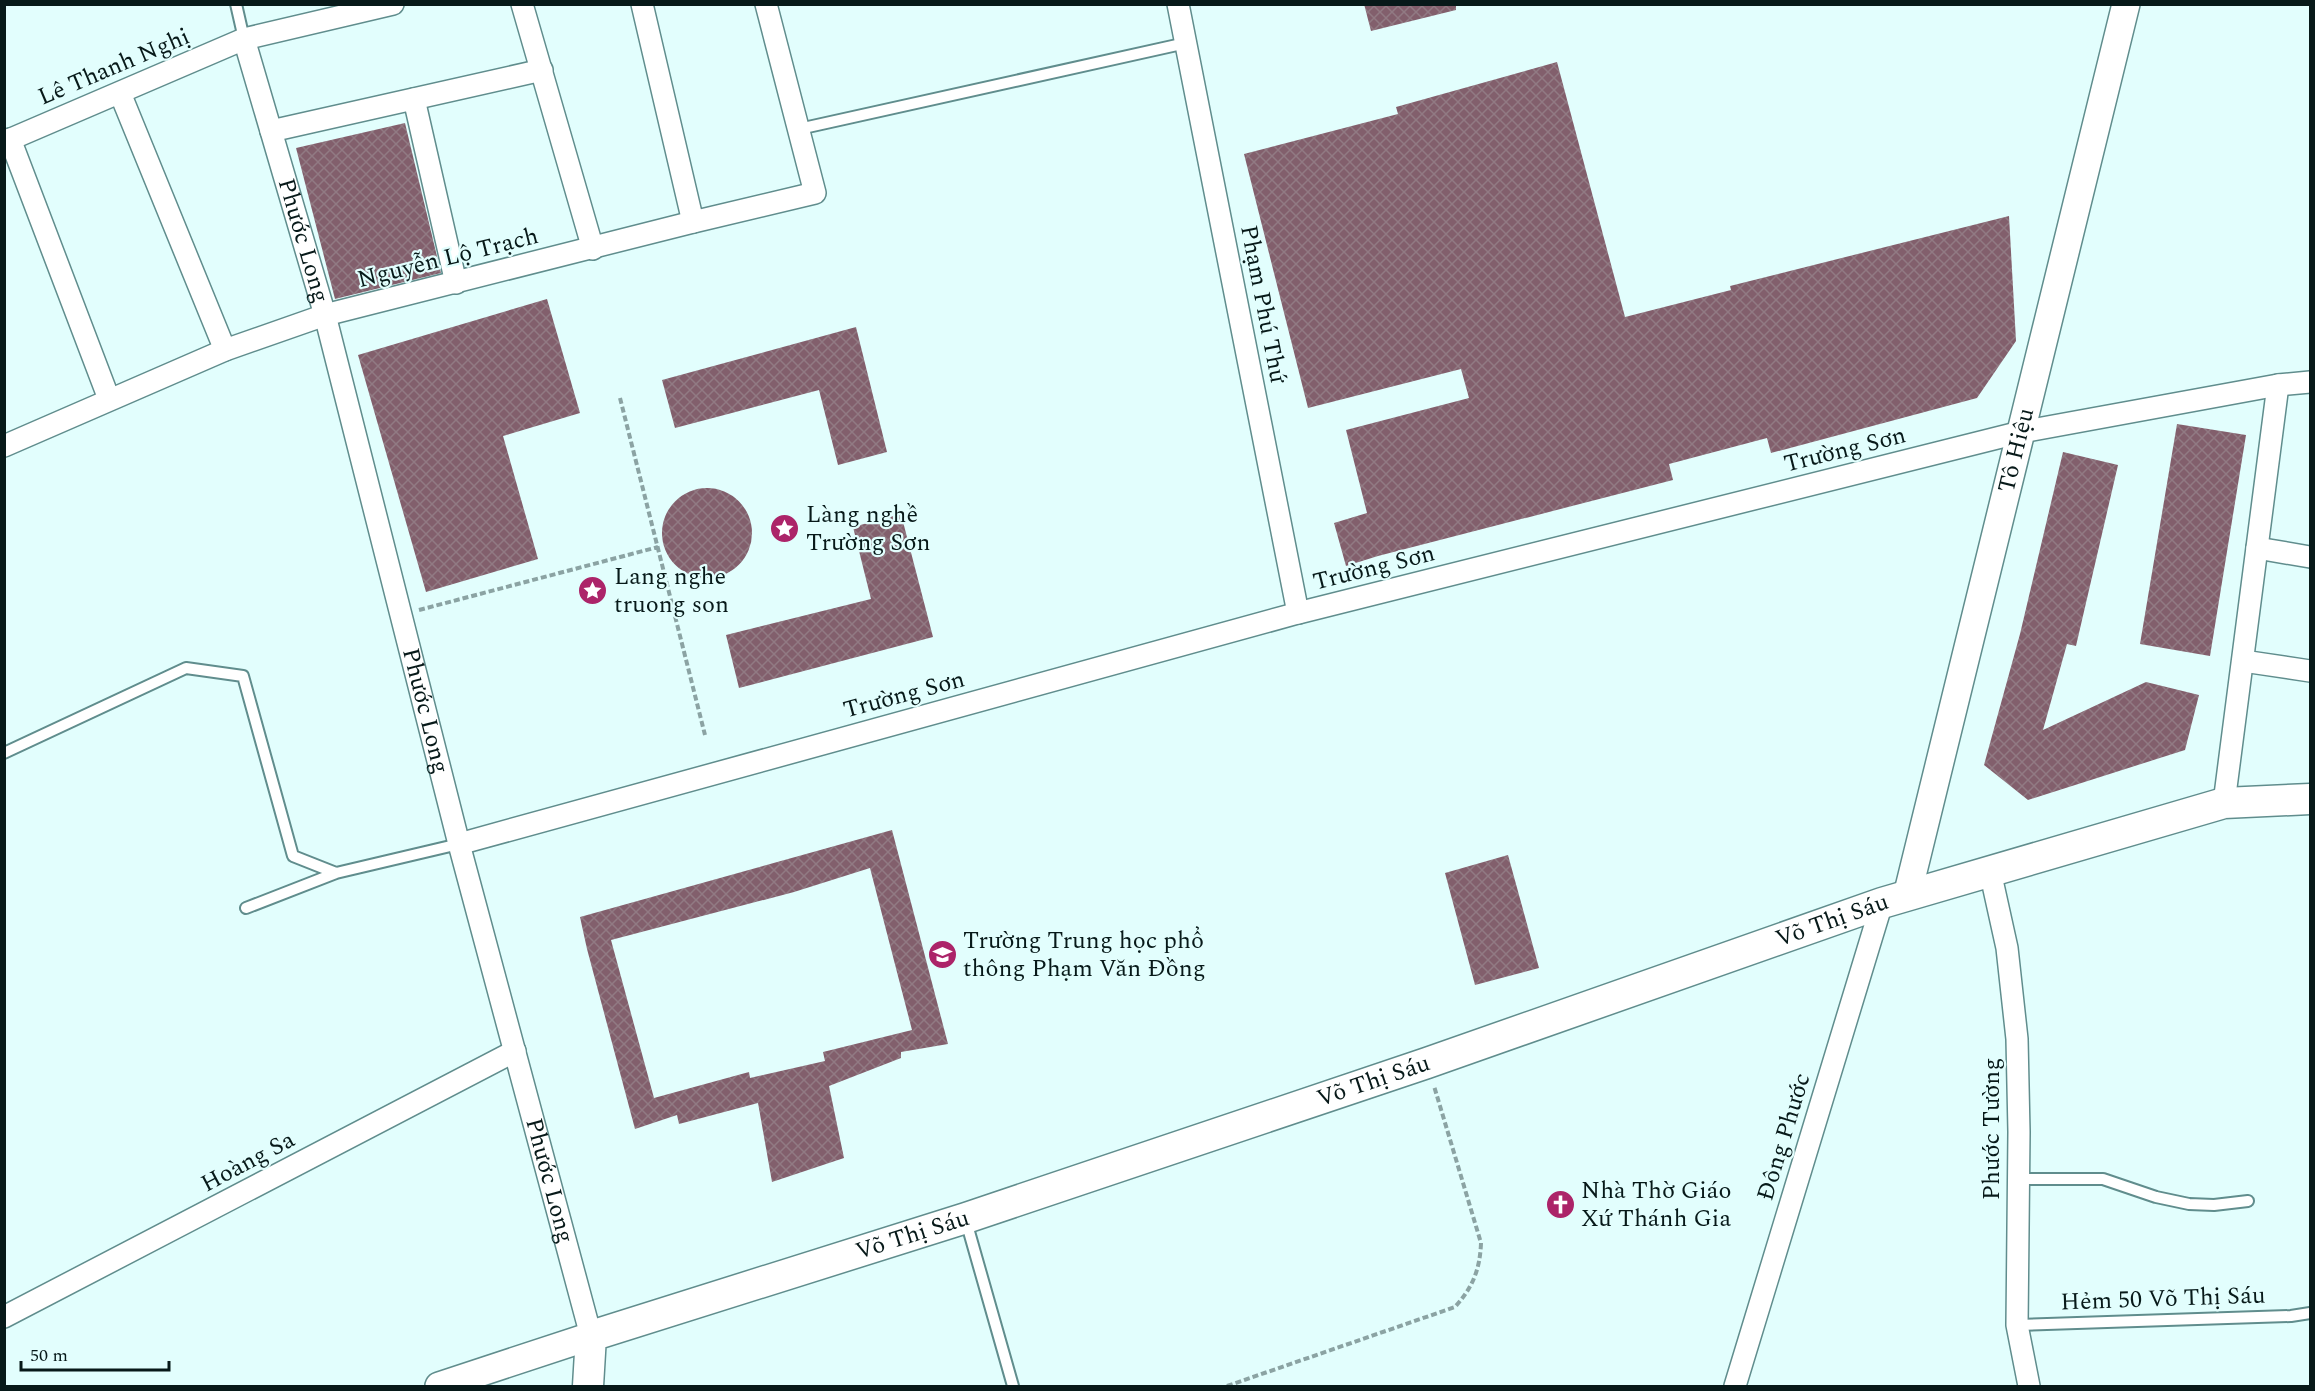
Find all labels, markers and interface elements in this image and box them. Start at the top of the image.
street label: Lê Thanh Nghị [32,19,196,115]
street label: Phước Long [268,174,338,307]
street label: Nguyễn Lộ Trạch [354,218,542,298]
street label: Phạm Phú Thứ [1230,222,1296,387]
street label: Tô Hiệu [1989,404,2044,496]
street label: Trường Sơn [1780,417,1910,483]
place label: Làng nghề Trường Sơn [806,497,931,561]
place icon: Làng nghề Trường Sơn [769,513,801,545]
street label: Trường Sơn [1309,535,1439,601]
place label: Lang nghe truong son [614,559,729,623]
place icon: Lang nghe truong son [577,575,609,607]
street label: Phước Long [392,644,458,777]
street label: Trường Sơn [839,661,969,729]
street label: Võ Thị Sáu [1771,884,1894,957]
place label: Trường Trung học phổ thông Phạm Văn Đồng [963,923,1206,987]
school or university icon: Trường Trung học phổ thông Phạm Văn Đồng [926,939,958,971]
street label: Võ Thị Sáu [1312,1045,1435,1117]
street label: Phước Tường [1974,1058,2010,1200]
street label: Đông Phước [1748,1069,1820,1205]
street label: Phước Long [515,1114,583,1247]
street label: Hoàng Sa [194,1122,302,1202]
place label: Nhà Thờ Giáo Xứ Thánh Gia [1581,1173,1732,1237]
church icon: Nhà Thờ Giáo Xứ Thánh Gia [1544,1189,1576,1221]
street label: Võ Thị Sáu [851,1200,974,1270]
street label: Hẻm 50 Võ Thị Sáu [2060,1277,2266,1321]
scale bar [21,1334,170,1372]
text: 50 m [30,1342,68,1369]

